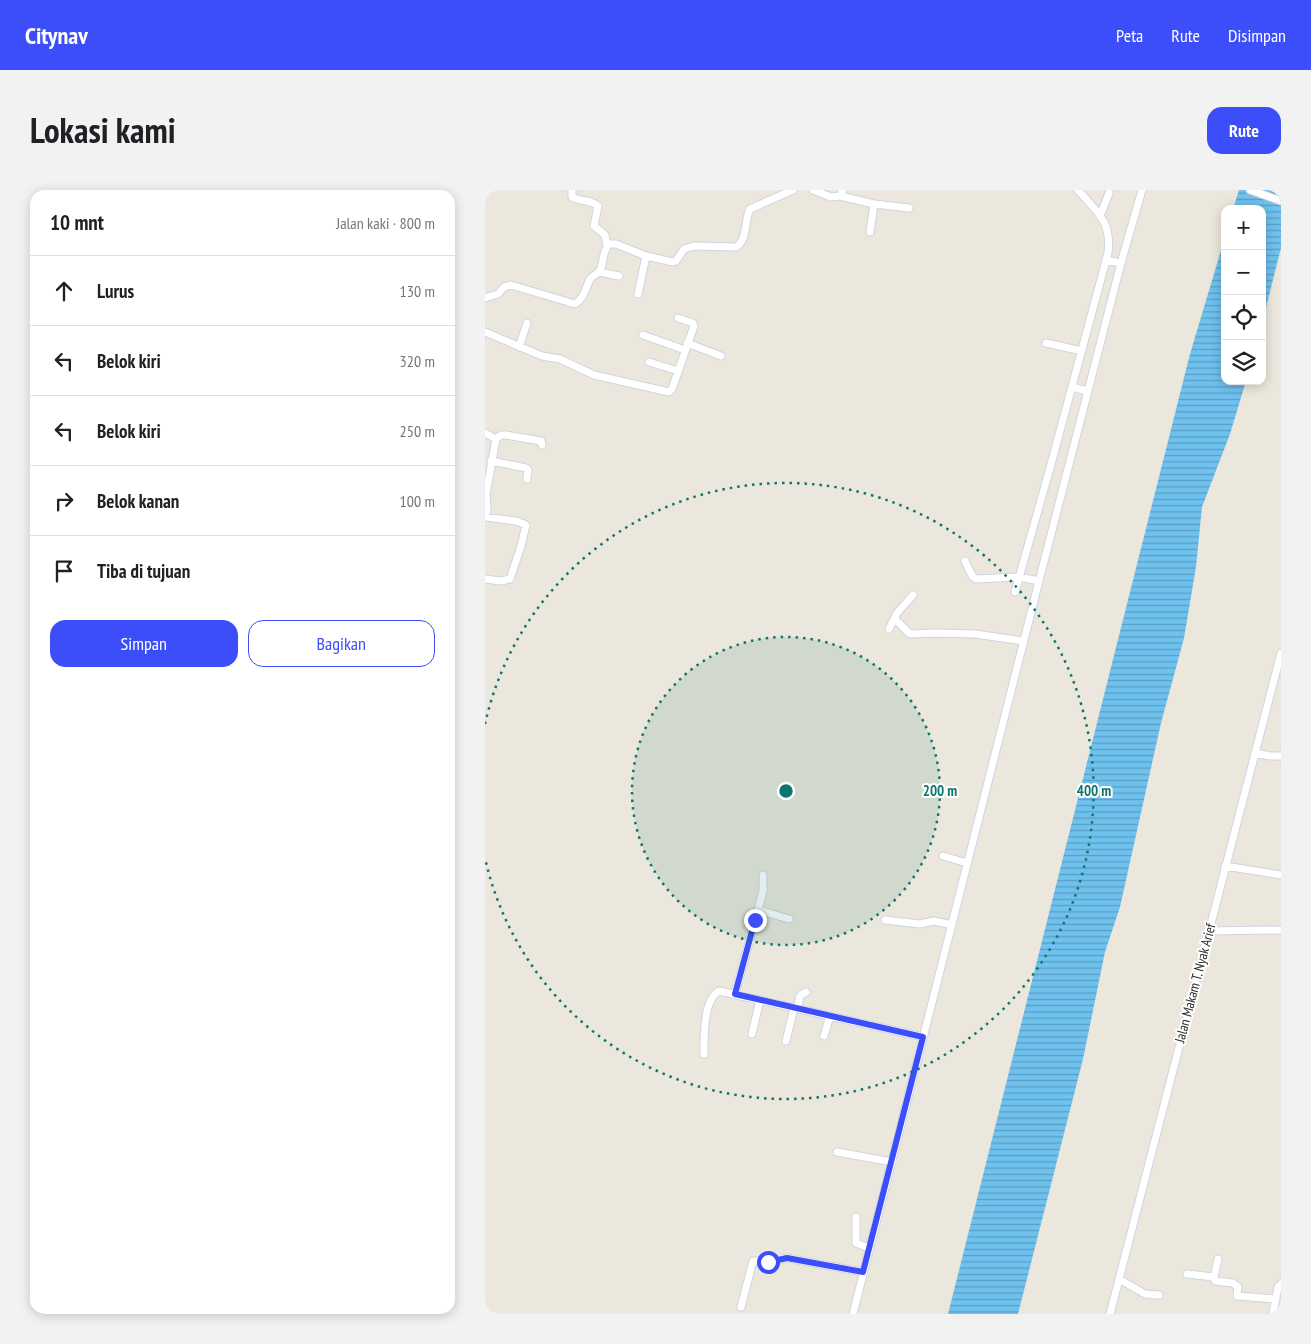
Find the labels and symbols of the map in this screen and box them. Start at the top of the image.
text: 200 m [923,781,957,800]
text: 400 m [1077,781,1111,800]
centre of rings [777,782,795,800]
route end [744,909,767,932]
street label: Jalan Makam T. Nyak Arief [1170,921,1220,1046]
route start [757,1251,780,1274]

